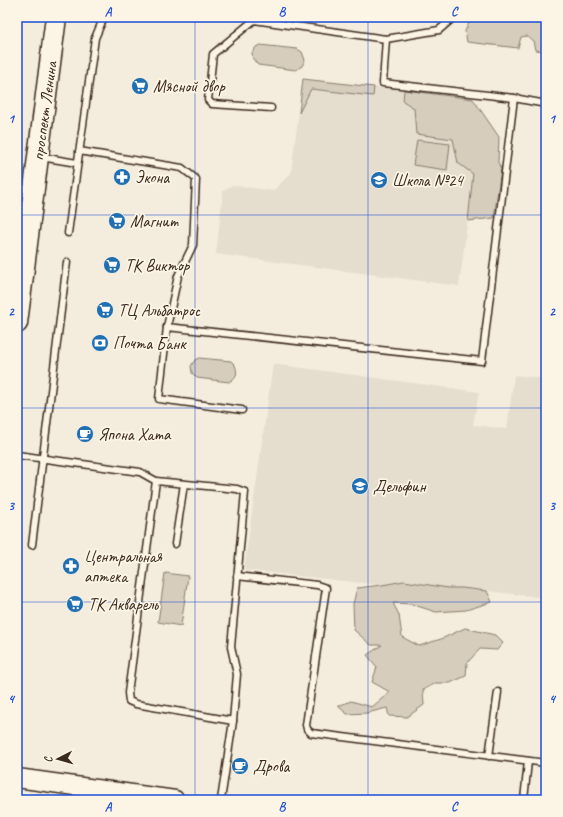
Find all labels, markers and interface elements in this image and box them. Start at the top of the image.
text: A [105,4,113,20]
text: B [279,4,287,20]
text: C [451,4,459,20]
street label: проспект Ленина [27,59,62,162]
supermarket icon: Мясной двор [130,76,150,96]
place label: Мясной двор [153,76,226,97]
text: 1 [8,111,16,127]
text: 1 [549,111,557,127]
pharmacy icon: Экона [112,167,132,187]
place label: Экона [135,167,170,188]
school or university icon: Школа №24 [369,170,389,190]
place label: Школа №24 [392,170,465,191]
supermarket icon: Магнит [107,211,127,231]
place label: Магнит [130,211,179,232]
supermarket icon: ТК Виктор [102,255,122,275]
place label: ТК Виктор [125,255,191,276]
supermarket icon: ТЦ Альбатрос [95,300,115,320]
place label: ТЦ Альбатрос [118,300,201,321]
text: 2 [8,304,15,320]
text: 2 [549,304,556,320]
bank icon: Почта Банк [90,333,110,353]
place label: Почта Банк [113,333,187,354]
cafe icon: Япона Хата [75,424,95,444]
place label: Япона Хата [98,424,172,445]
school or university icon: Дельфин [350,476,370,496]
place label: Дельфин [373,476,427,497]
text: 3 [8,498,15,514]
text: 3 [549,498,556,514]
place label: Центральная аптека [84,546,163,587]
pharmacy icon: Центральная аптека [61,556,81,576]
supermarket icon: ТК Акварель [65,594,85,614]
place label: ТК Акварель [88,594,159,615]
text: 4 [8,691,16,707]
text: 4 [549,691,557,707]
north arrow [38,739,78,779]
text: С [41,755,55,763]
cafe icon: Дрова [230,756,250,776]
place label: Дрова [253,756,291,777]
text: A [105,799,113,815]
text: B [279,799,287,815]
text: C [451,799,459,815]

